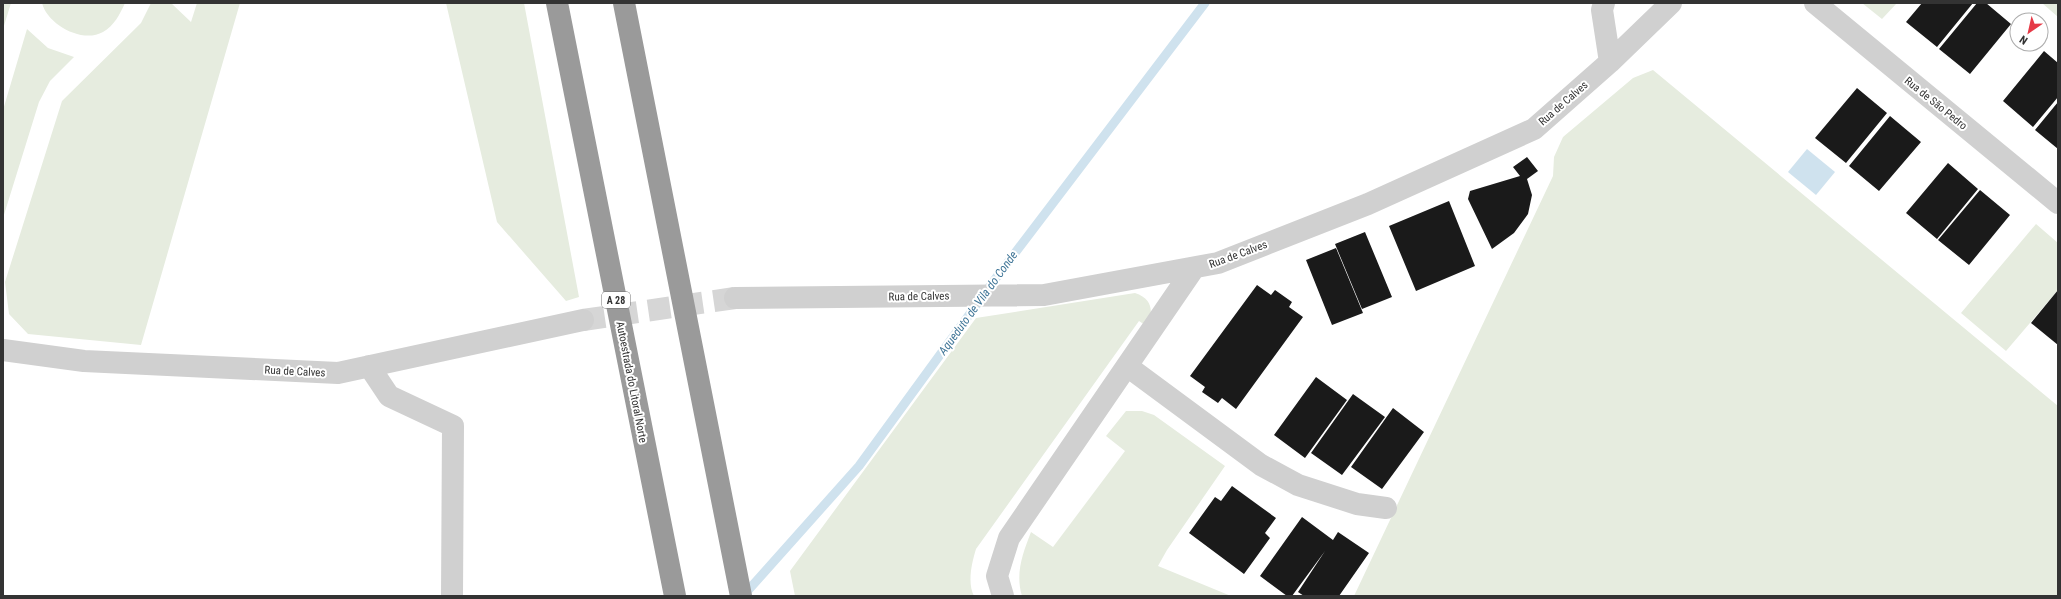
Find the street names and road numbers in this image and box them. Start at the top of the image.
street label: Rua de São Pedro [1902,74,1970,133]
street label: Rua de Calves [1536,78,1591,128]
street label: Rua de Calves [1207,238,1269,271]
street label: Rua de Calves [888,289,950,304]
road number: A 28 [602,292,630,308]
street label: Autoestrada do Litoral Norte [613,320,650,444]
street label: Rua de Calves [264,363,326,380]

